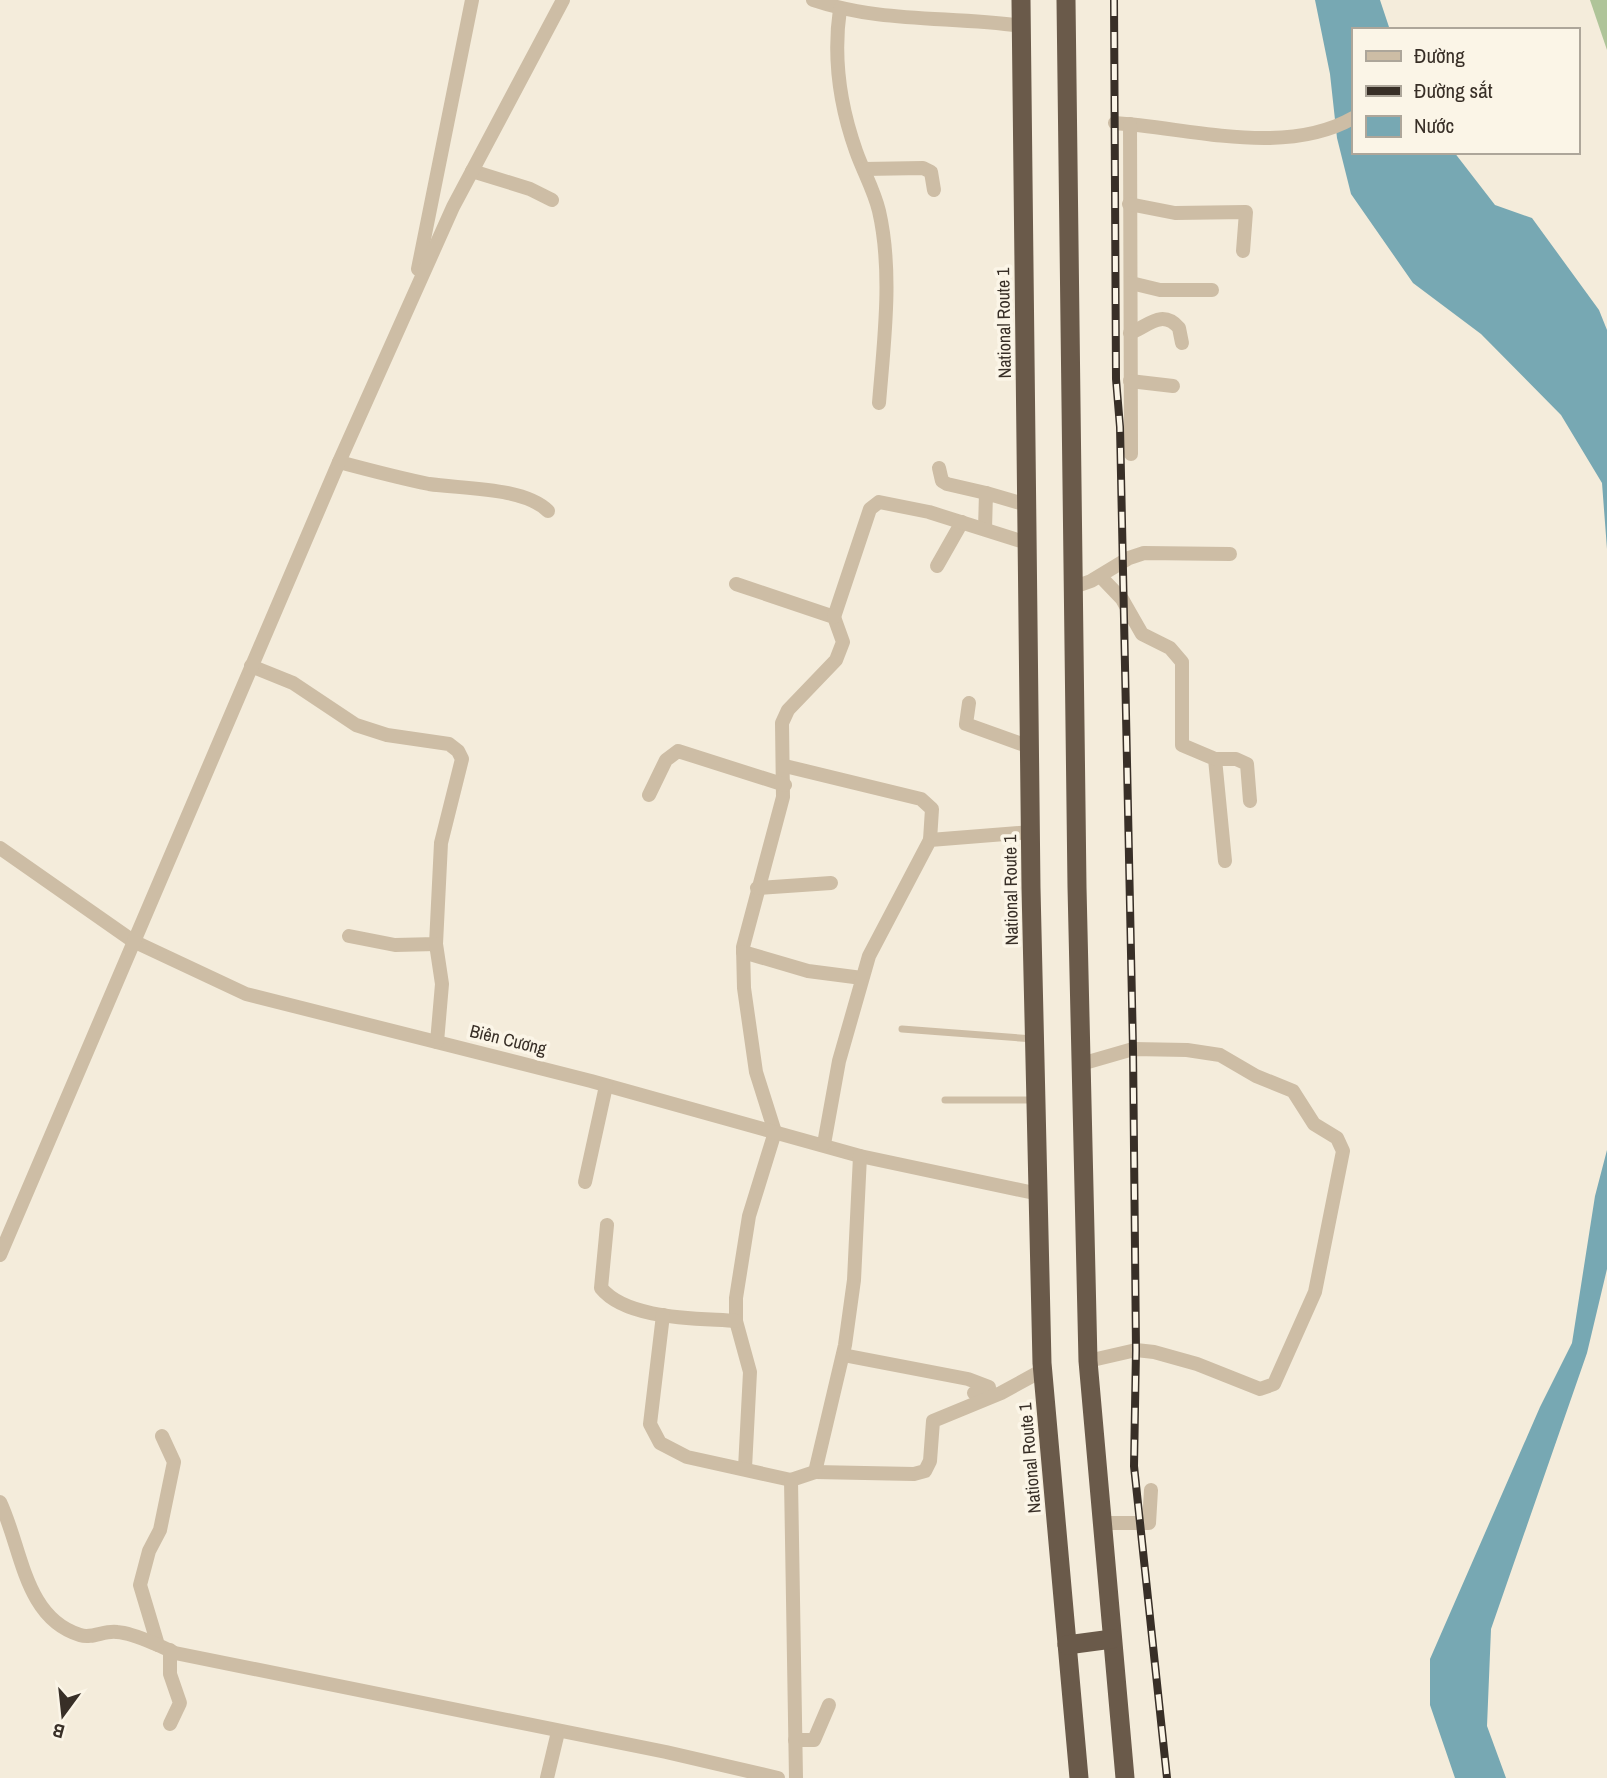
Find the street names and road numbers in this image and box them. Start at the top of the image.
street label: National Route 1 [990,267,1017,379]
street label: National Route 1 [997,834,1024,946]
street label: Biên Cương [467,1018,550,1061]
street label: National Route 1 [1012,1401,1047,1514]

